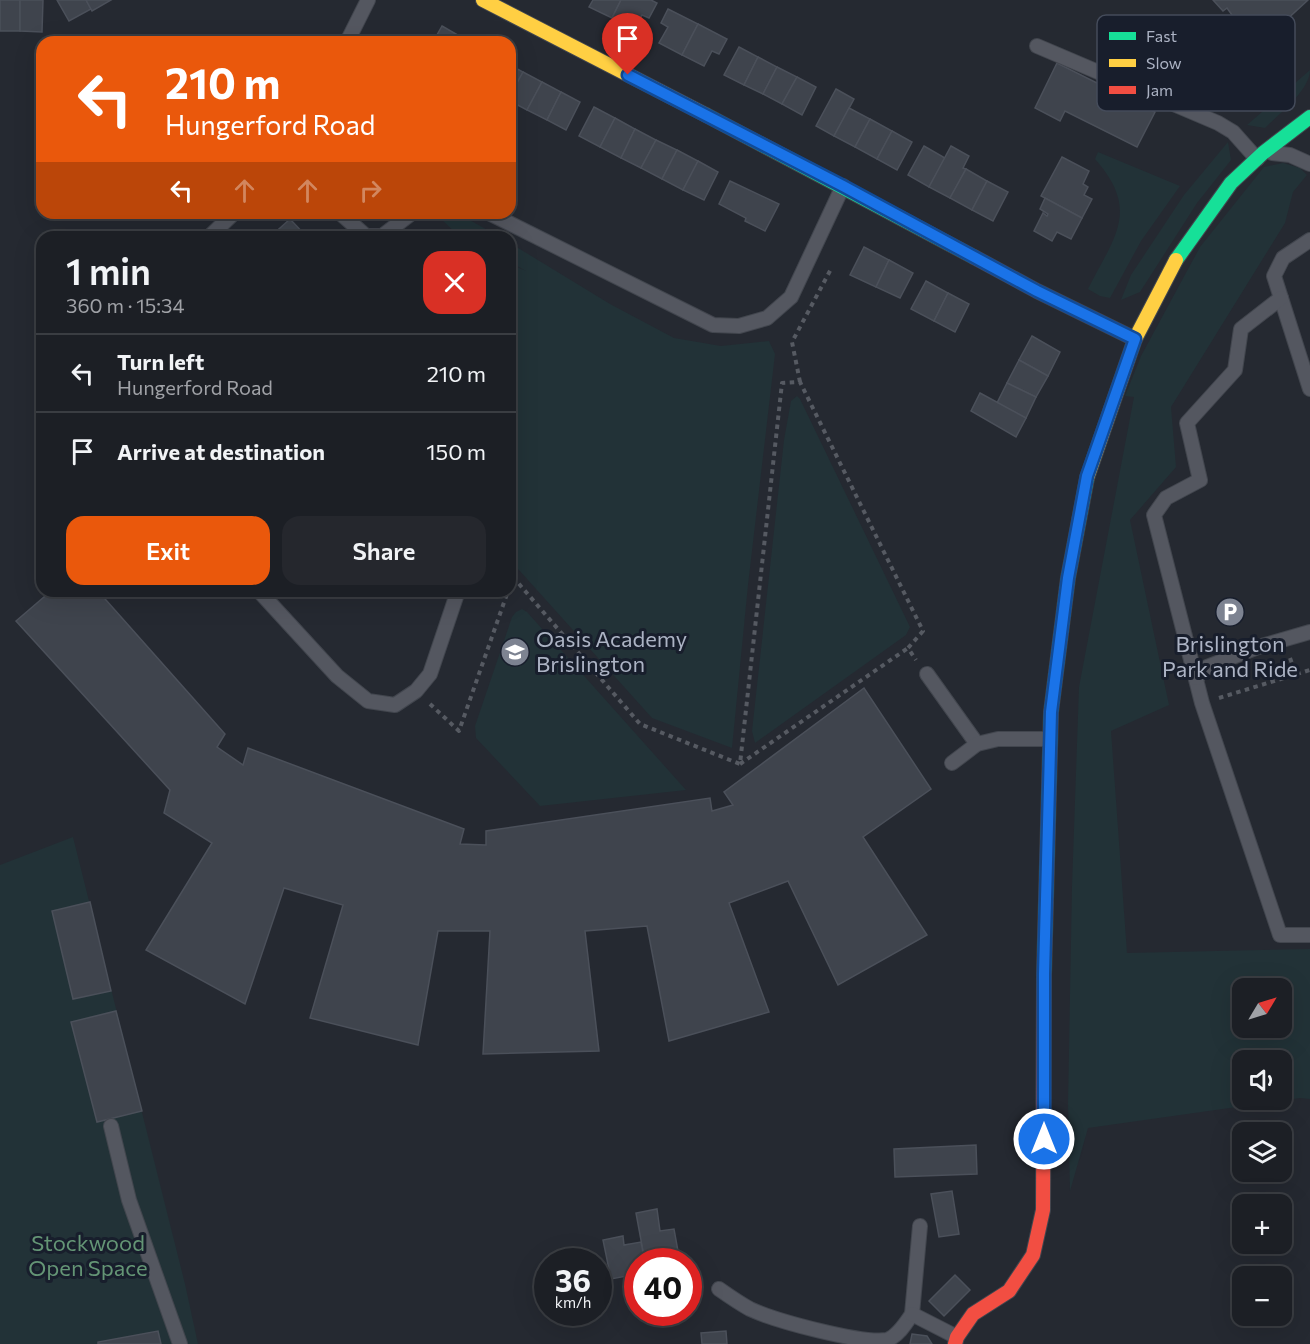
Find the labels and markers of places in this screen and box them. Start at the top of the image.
pin [602,13,653,75]
parking icon: Brislington Park and Ride [1214,596,1246,628]
place label: Oasis Academy Brislington [536,625,687,677]
place label: Brislington Park and Ride [1162,630,1298,682]
school or university icon: Oasis Academy Brislington [499,636,531,668]

